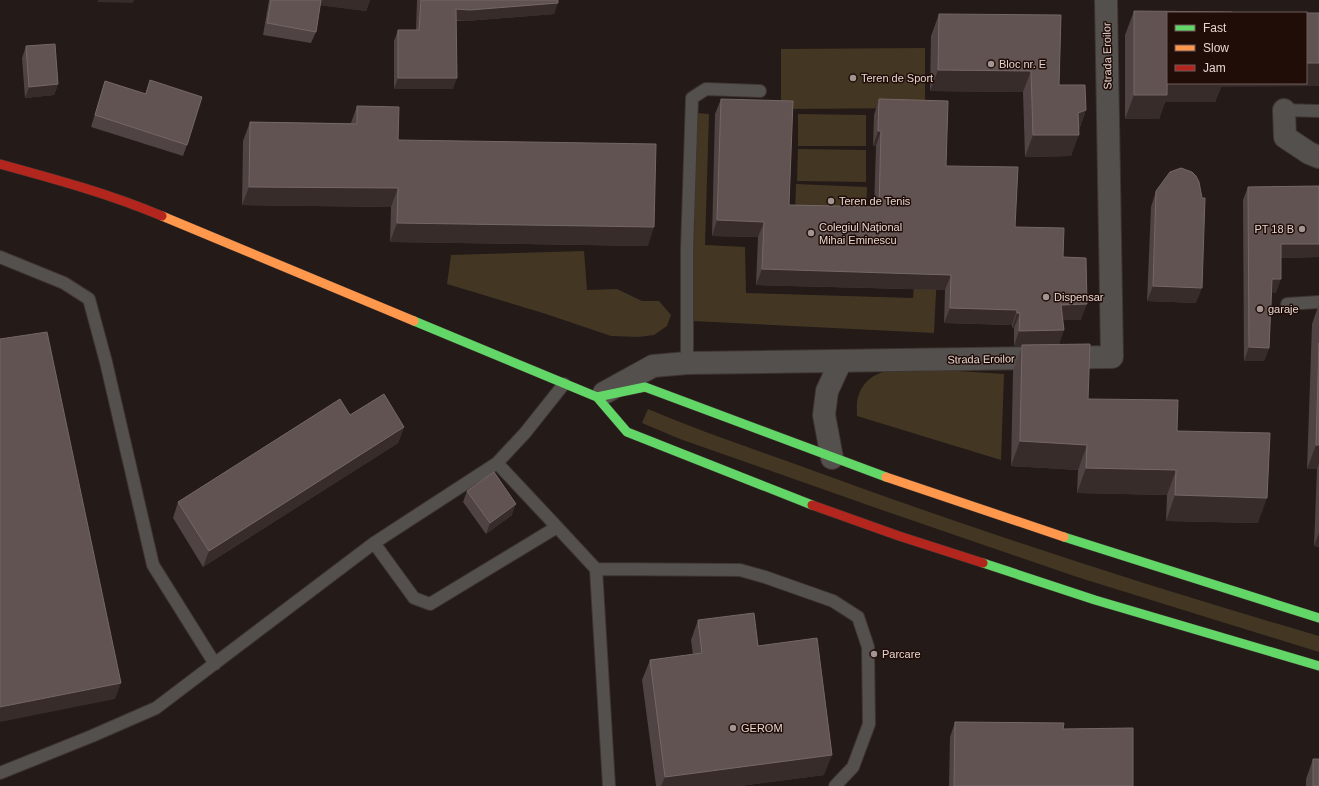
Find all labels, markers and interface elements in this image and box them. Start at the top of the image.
legend [1167,12,1307,84]
text: Fast [1203,21,1227,35]
street label: Strada Eroilor [1100,22,1114,90]
text: Slow [1203,41,1229,55]
place label: Bloc nr. E [999,58,1046,70]
marker: Bloc nr. E [986,59,996,69]
text: Jam [1203,61,1226,75]
place label: Teren de Sport [861,72,933,84]
marker: Teren de Sport [848,73,858,83]
place label: Teren de Tenis [839,195,911,207]
marker: Teren de Tenis [826,196,836,206]
place label: Colegiul Național Mihai Eminescu [819,221,902,246]
place label: PT 18 B [1254,223,1294,235]
marker: PT 18 B [1297,224,1307,234]
marker: Colegiul Național Mihai Eminescu [806,228,816,238]
place label: Dispensar [1054,291,1104,303]
marker: Dispensar [1041,292,1051,302]
place label: garaje [1268,303,1299,315]
marker: garaje [1255,304,1265,314]
street label: Strada Eroilor [947,352,1015,366]
place label: Parcare [882,648,921,660]
marker: Parcare [869,649,879,659]
place label: GEROM [741,722,783,734]
marker: GEROM [728,723,738,733]

